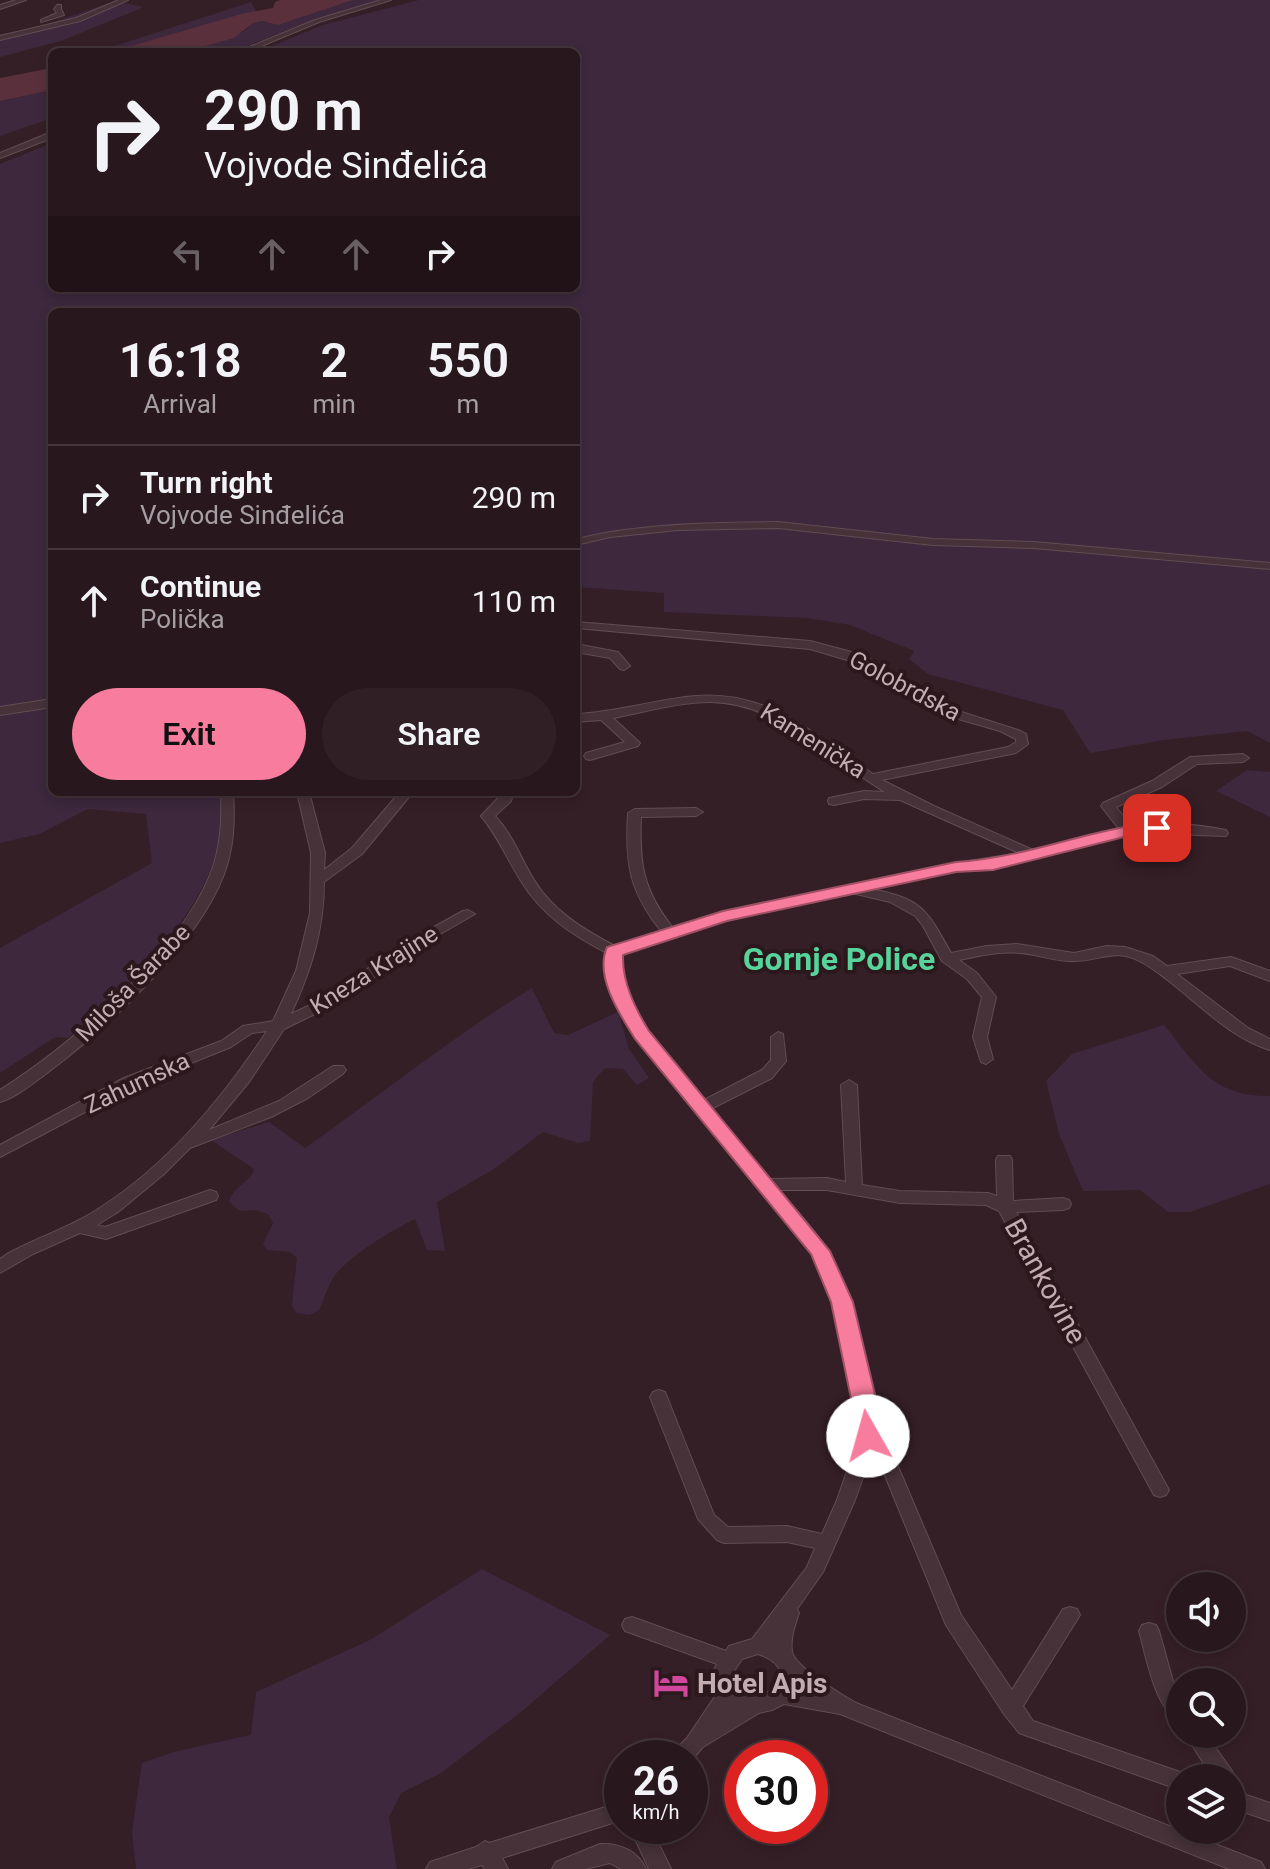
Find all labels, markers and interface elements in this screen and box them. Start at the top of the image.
text: 290 m [204,78,363,144]
icon: right [72,80,176,184]
text: Vojvode Sinđelića [204,145,488,187]
icon: left [166,232,210,276]
icon: ahead [250,232,294,276]
icon: ahead [334,232,378,276]
icon: right [418,232,462,276]
text: 16:18 [119,332,242,389]
text: 2 [321,332,348,389]
text: 550 [427,332,509,389]
text: Arrival [143,389,217,419]
text: min [312,389,356,419]
text: m [457,389,479,419]
text: Turn right [140,465,273,500]
icon: right [72,475,116,519]
text: 290 m [472,480,556,515]
text: Vojvode Sinđelića [140,500,345,530]
text: Continue [140,569,261,604]
icon: ahead [72,579,116,623]
text: 110 m [472,584,556,619]
text: Polička [140,604,225,634]
street label: Golobrdska [845,645,965,727]
button: Exit [72,688,306,780]
button: Share [322,688,556,780]
street label: Kamenička [755,698,871,784]
pin [1123,794,1191,862]
icon: arrive [1135,806,1179,850]
street label: Miloša Šarabe [70,919,196,1047]
street label: Kneza Krajine [305,920,443,1020]
district label: Gornje Police [743,940,935,978]
street label: Zahumska [80,1047,194,1119]
street label: Brankovine [998,1213,1093,1349]
position arrow [826,1394,910,1478]
map controls [1166,1572,1246,1844]
button: sound [1166,1572,1246,1652]
hotel icon: Hotel Apis [652,1664,690,1702]
place label: Hotel Apis [697,1667,827,1700]
button: search [1166,1668,1246,1748]
speed limit sign: 30 [724,1740,828,1844]
text: 26 [633,1758,679,1805]
button: layers [1166,1764,1246,1844]
text: km/h [633,1800,679,1824]

